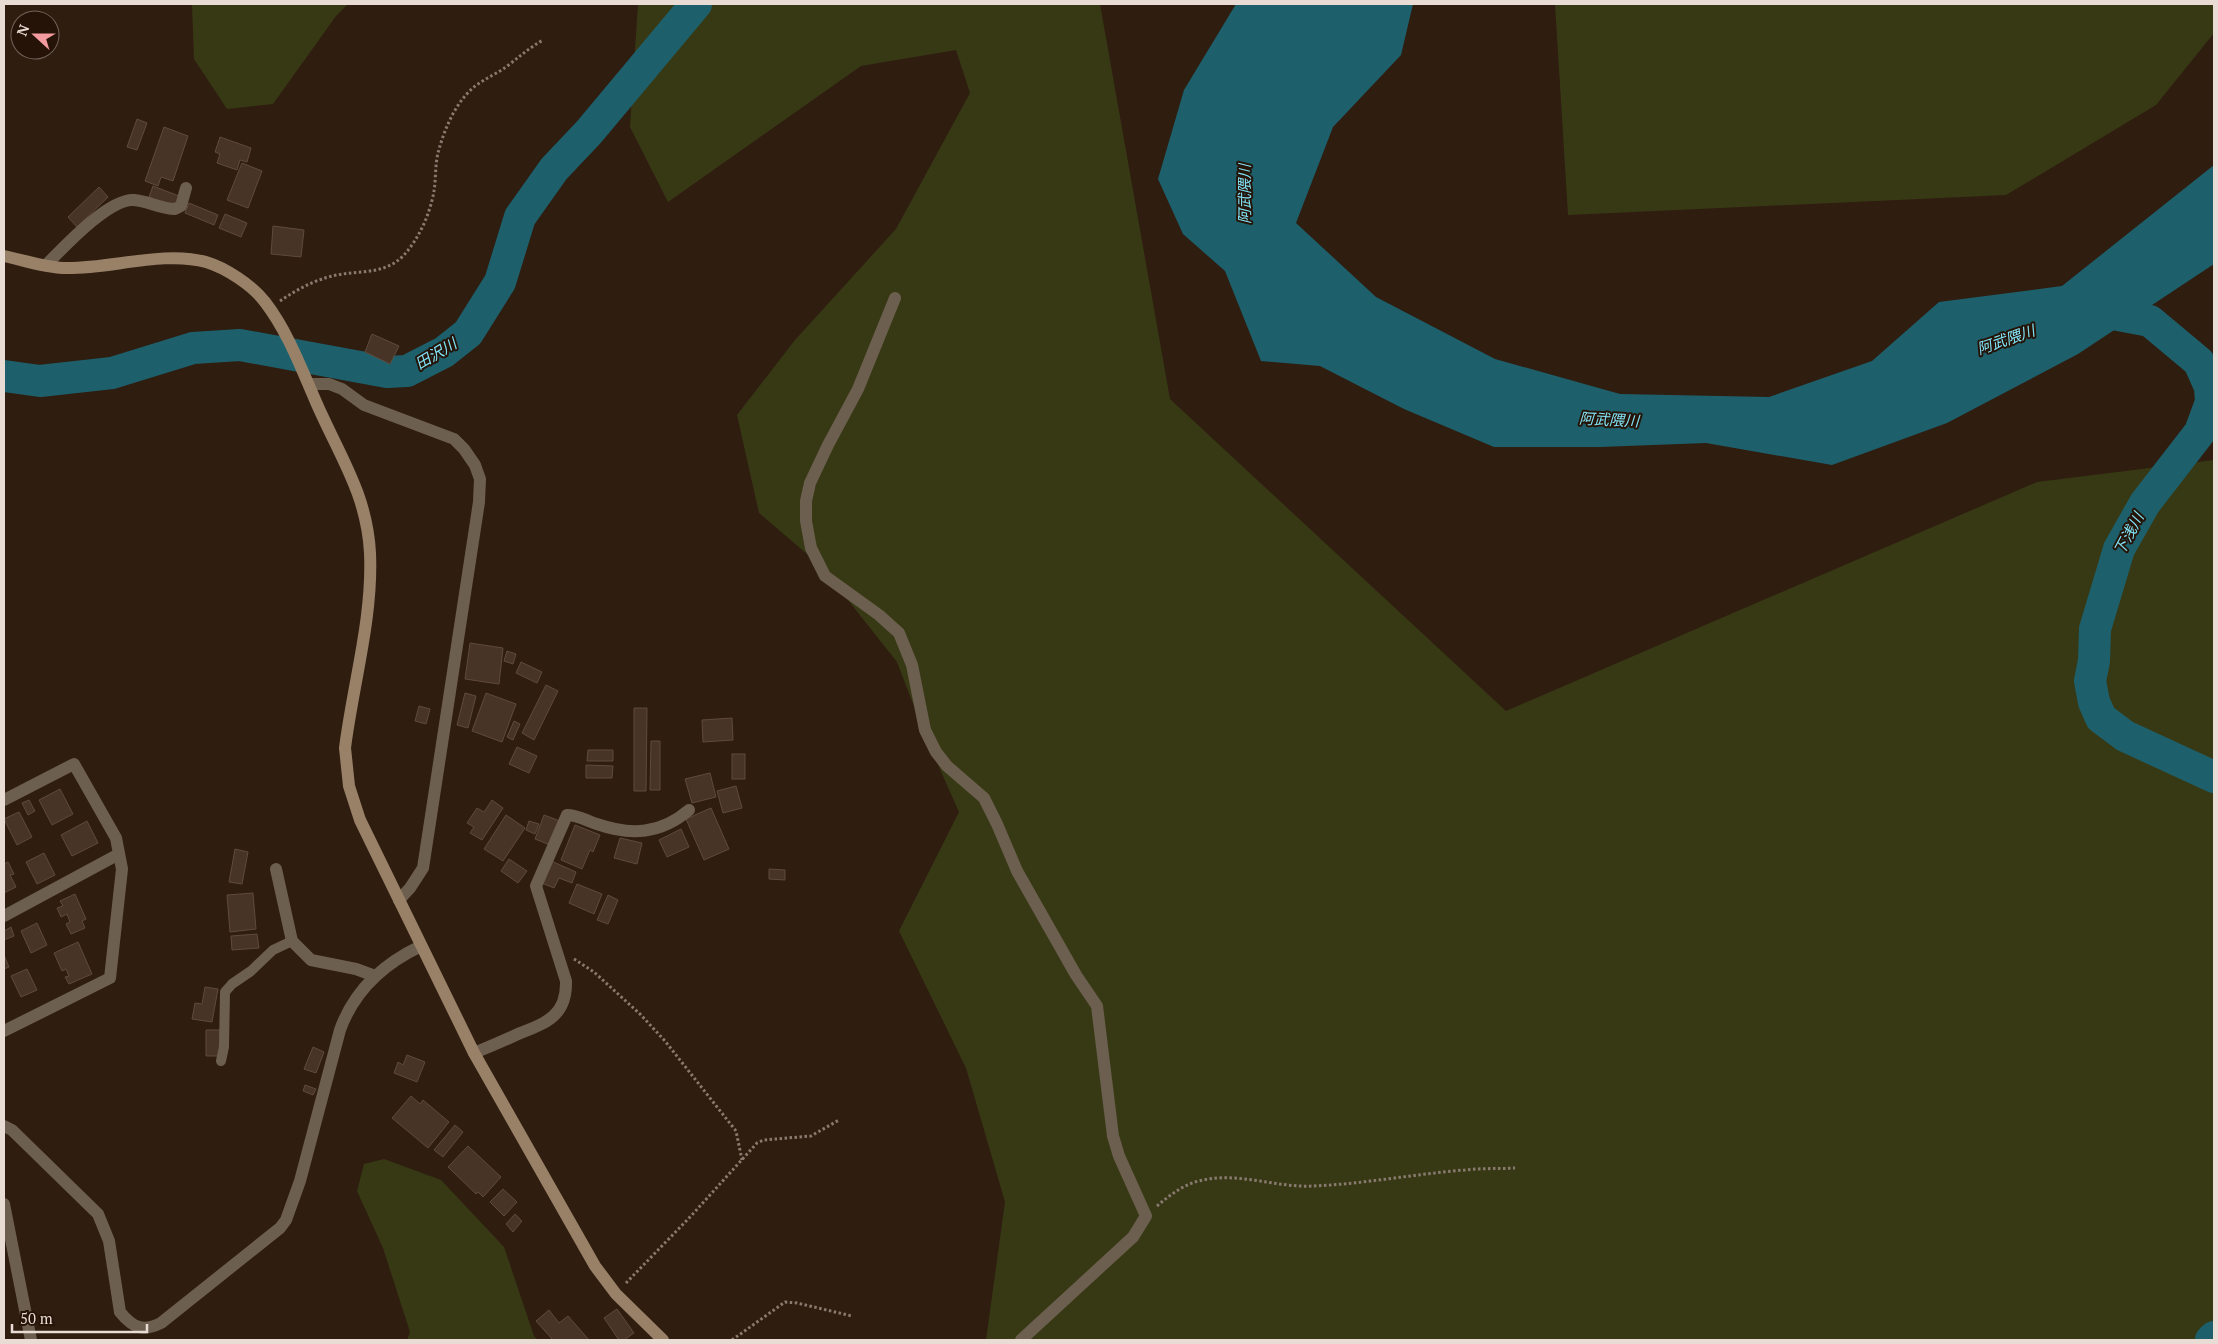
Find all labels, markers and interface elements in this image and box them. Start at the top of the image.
north arrow [10,10,60,60]
text: N [12,21,33,39]
water label: 阿武隈川 [1234,162,1254,224]
water label: 阿武隈川 [1974,319,2039,358]
water label: 田沢川 [411,332,462,373]
water label: 阿武隈川 [1579,407,1642,431]
water label: 下浅川 [2109,507,2148,558]
scale bar [12,1302,148,1334]
text: 50 m [20,1308,53,1328]

